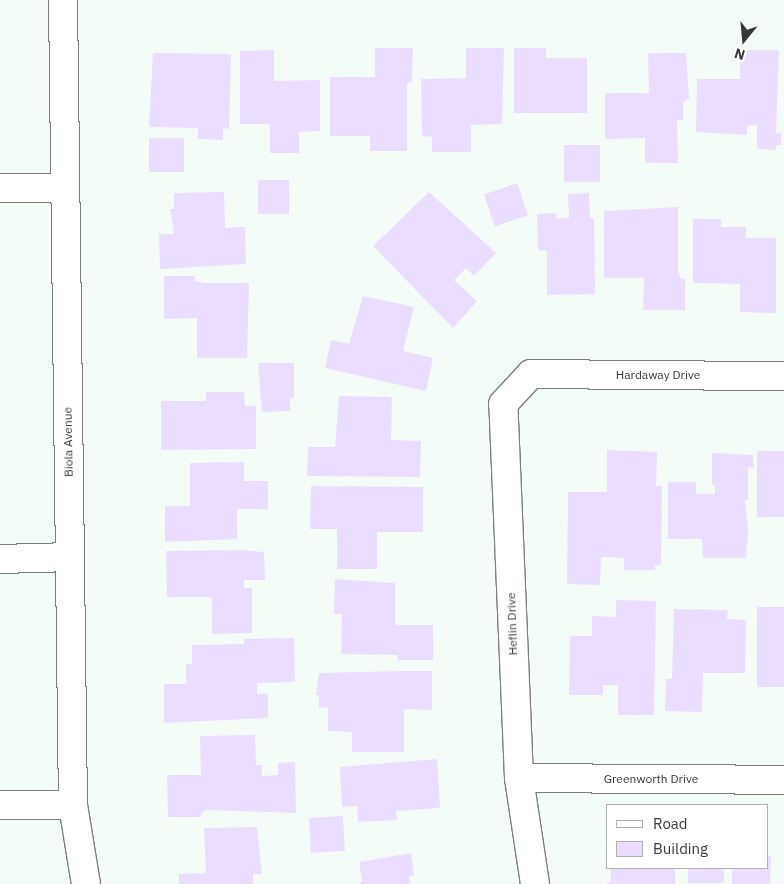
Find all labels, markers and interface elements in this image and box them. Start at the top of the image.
north arrow [719,15,769,65]
text: N [732,44,747,64]
street label: Hardaway Drive [616,368,700,382]
street label: Biola Avenue [60,407,76,477]
street label: Heflin Drive [504,592,520,656]
street label: Greenworth Drive [604,772,698,786]
legend [606,804,769,869]
text: Road [653,814,688,833]
text: Building [653,839,708,858]

